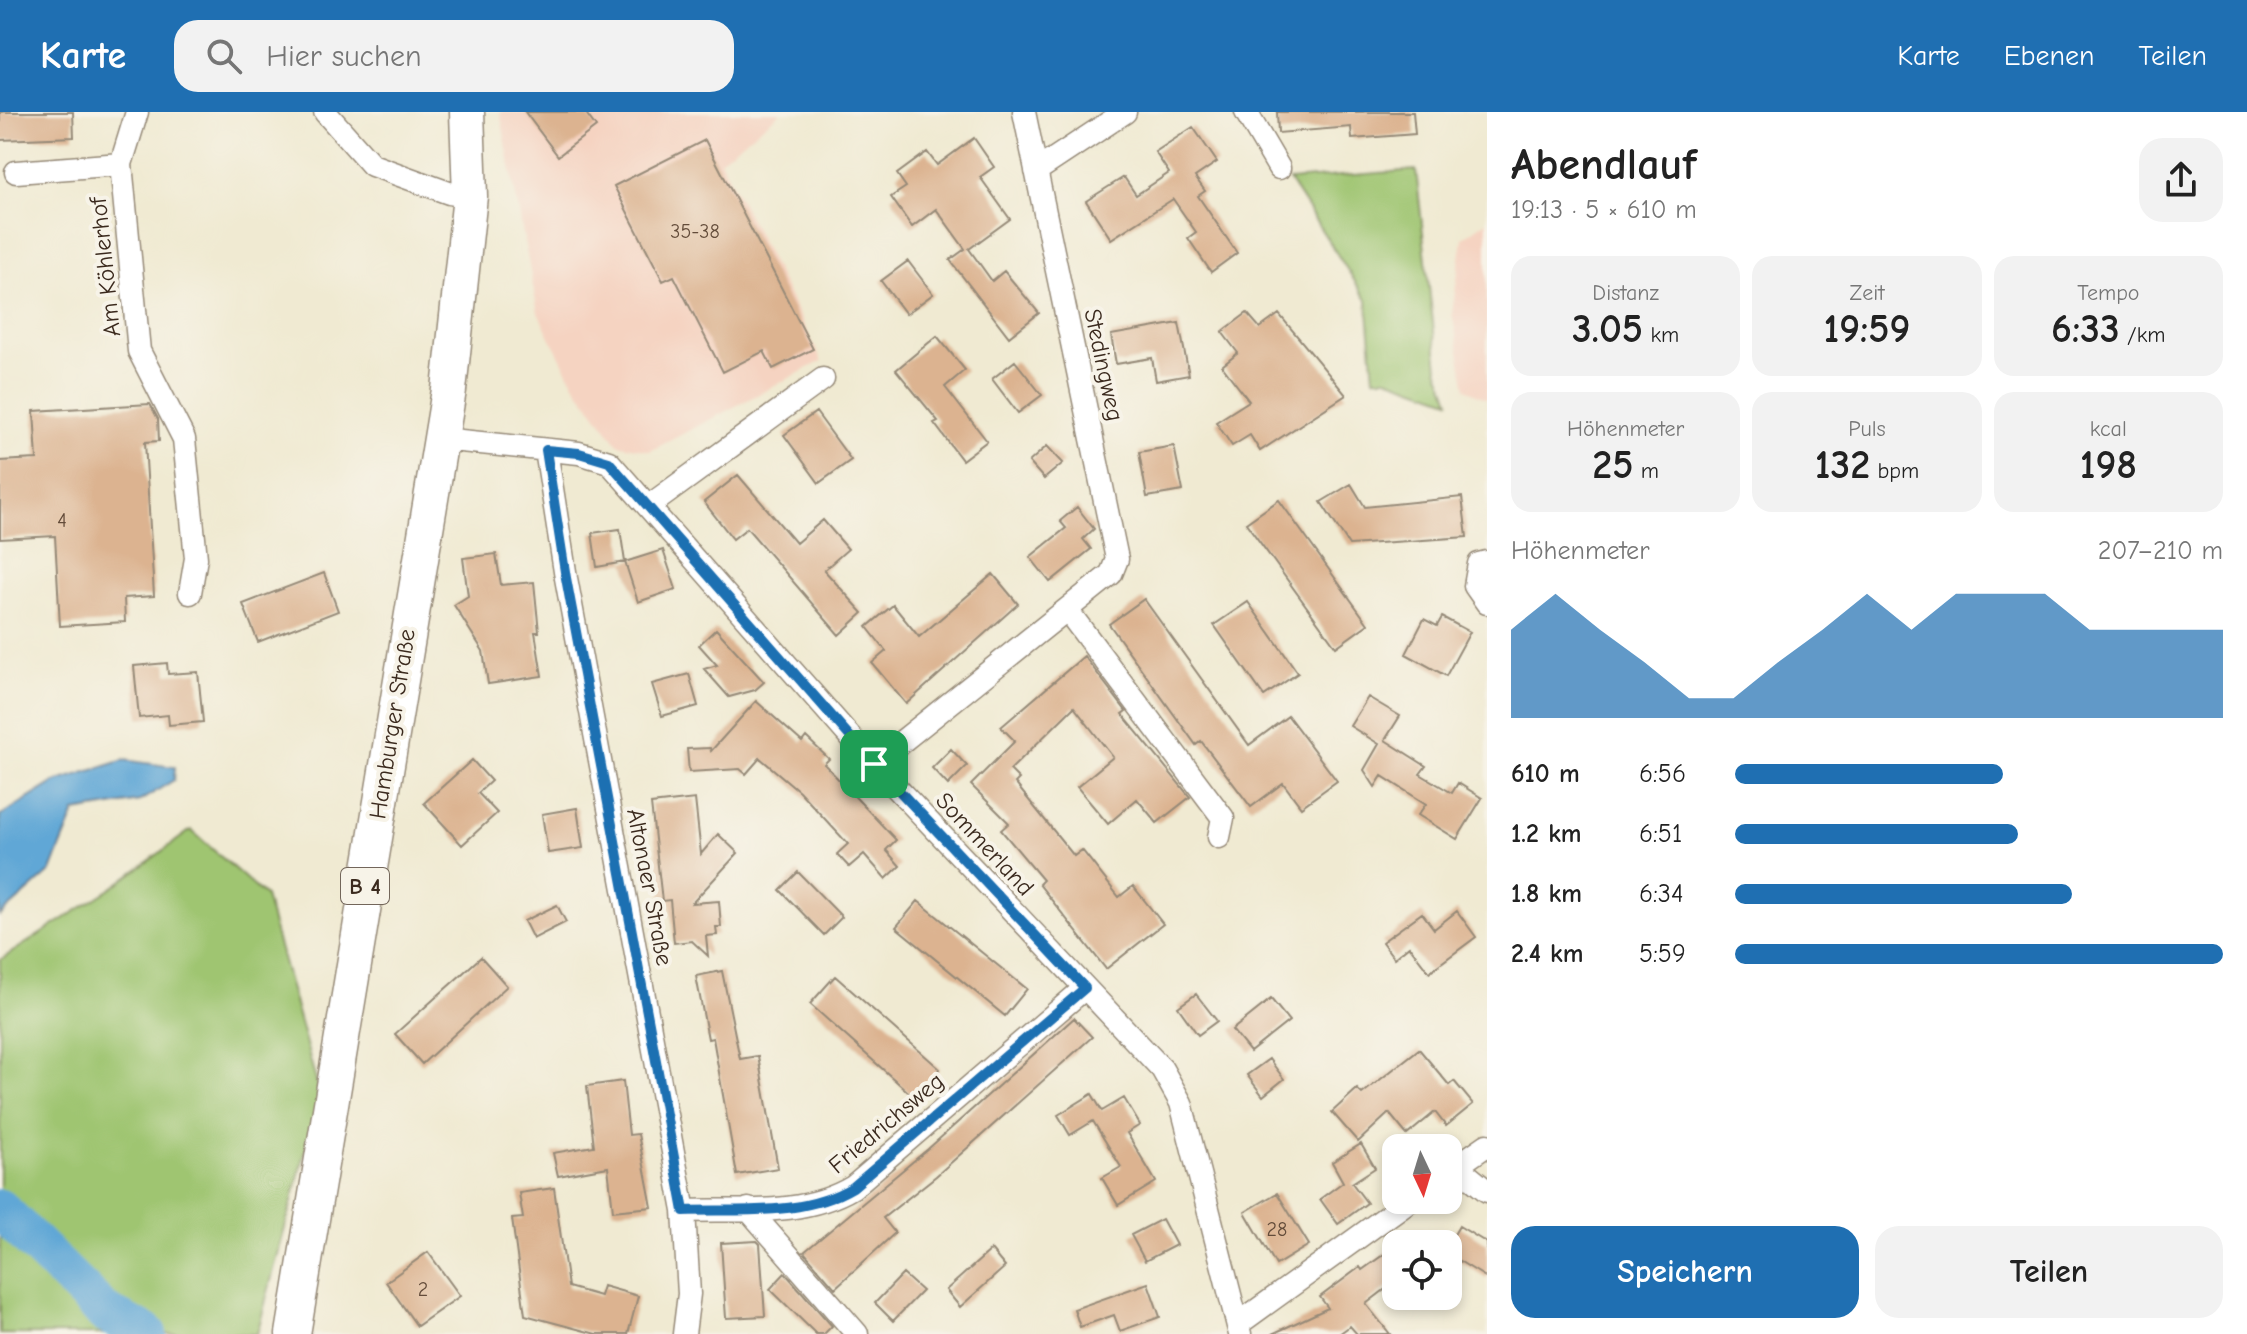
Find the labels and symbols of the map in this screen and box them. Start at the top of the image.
street label: Am Köhlerhof [84,195,126,338]
house number: 35-38 [670,220,720,243]
street label: Stedingweg [1078,306,1130,424]
house number: 4 [57,509,67,532]
street label: Hamburger Straße [363,627,421,821]
pin [840,730,908,798]
street label: Sommerland [930,787,1040,901]
street label: Altonaer Straße [621,806,679,968]
road number: B 4 [341,868,389,904]
street label: Friedrichsweg [823,1067,949,1179]
north arrow [1382,1134,1462,1214]
house number: 28 [1267,1218,1287,1241]
house number: 2 [418,1278,428,1301]

